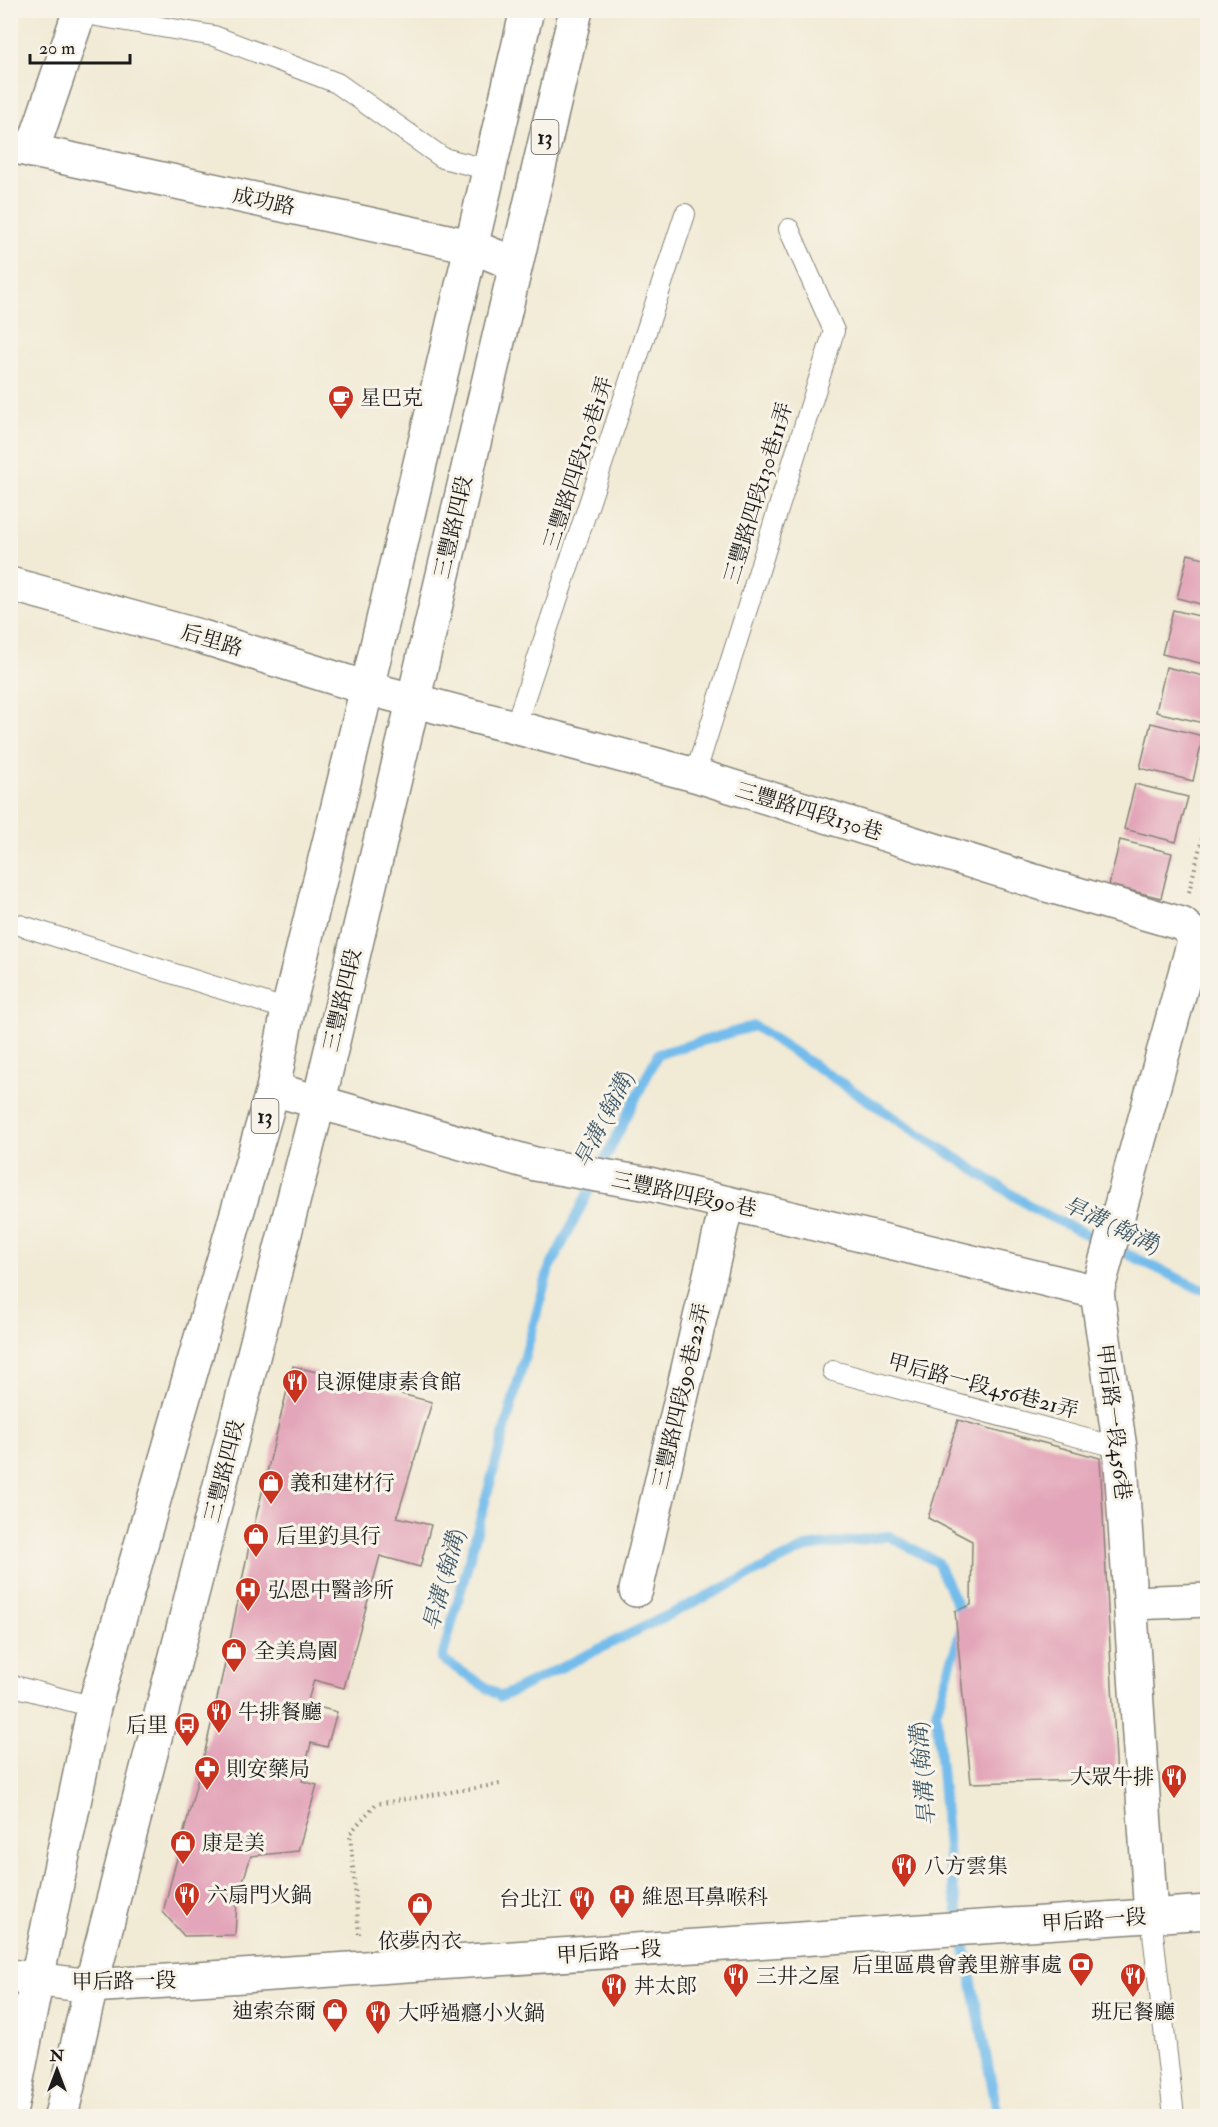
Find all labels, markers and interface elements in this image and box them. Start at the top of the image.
scale bar [30,27,130,65]
text: 20 m [39,37,75,60]
road number: 13 [532,120,558,154]
street label: 成功路 [230,182,298,221]
street label: 三豐路四段130巷1弄 [538,373,619,553]
cafe icon: 星巴克 [326,383,356,421]
place label: 星巴克 [360,385,423,412]
street label: 三豐路四段130巷11弄 [718,399,799,587]
street label: 三豐路四段 [429,473,478,581]
street label: 后里路 [178,618,246,663]
street label: 三豐路四段130巷 [732,776,886,847]
street label: 三豐路四段 [318,946,367,1054]
water label: 旱溝 (翰溝) [568,1067,640,1172]
road number: 13 [252,1099,278,1133]
street label: 三豐路四段90巷 [609,1166,759,1223]
water label: 旱溝 (翰溝) [1059,1190,1165,1260]
street label: 三豐路四段90巷22弄 [647,1301,716,1492]
street label: 甲后路一段456巷 [1091,1342,1136,1502]
street label: 甲后路一段456巷21弄 [885,1348,1081,1425]
restaurant icon: 良源健康素食館 [280,1367,310,1405]
place label: 良源健康素食館 [314,1369,461,1396]
street label: 三豐路四段 [199,1417,250,1525]
shop icon: 義和建材行 [256,1468,286,1506]
place label: 義和建材行 [290,1470,395,1497]
shop icon: 后里釣具行 [241,1521,271,1559]
place label: 后里釣具行 [276,1523,381,1550]
water label: 旱溝 (翰溝) [417,1526,471,1634]
hospital icon: 弘恩中醫診所 [233,1575,263,1613]
place label: 弘恩中醫診所 [268,1577,394,1604]
shop icon: 全美鳥園 [219,1636,249,1674]
place label: 全美鳥園 [254,1638,338,1665]
restaurant icon: 牛排餐廳 [204,1697,234,1735]
place label: 牛排餐廳 [238,1699,322,1726]
bus stop icon: 后里 [172,1710,202,1748]
place label: 后里 [126,1712,168,1739]
water label: 旱溝 (翰溝) [905,1721,941,1827]
pharmacy icon: 則安藥局 [192,1754,222,1792]
place label: 則安藥局 [226,1756,310,1783]
restaurant icon: 大眾牛排 [1159,1762,1189,1800]
place label: 大眾牛排 [1070,1764,1154,1791]
shop icon: 康是美 [168,1828,198,1866]
place label: 康是美 [202,1830,265,1857]
restaurant icon: 八方雲集 [889,1851,919,1889]
place label: 八方雲集 [924,1853,1008,1880]
restaurant icon: 六扇門火鍋 [172,1880,202,1918]
place label: 六扇門火鍋 [207,1882,312,1909]
hospital icon: 維恩耳鼻喉科 [607,1882,637,1920]
restaurant icon: 台北江 [567,1884,597,1922]
place label: 維恩耳鼻喉科 [642,1884,768,1911]
place label: 台北江 [499,1886,562,1913]
shop icon: 依夢內衣 [405,1890,435,1928]
street label: 甲后路一段 [1041,1903,1147,1938]
place label: 依夢內衣 [378,1928,462,1955]
street label: 甲后路一段 [556,1935,662,1970]
bank icon: 后里區農會義里辦事處 [1066,1950,1096,1988]
place label: 后里區農會義里辦事處 [852,1952,1062,1979]
restaurant icon: 三井之屋 [721,1961,751,1999]
restaurant icon: 班尼餐廳 [1118,1961,1148,1999]
place label: 三井之屋 [756,1963,840,1990]
street label: 甲后路一段 [71,1967,177,1996]
restaurant icon: 丼太郎 [599,1971,629,2009]
place label: 丼太郎 [634,1973,697,2000]
shop icon: 迪索奈爾 [320,1996,350,2034]
place label: 迪索奈爾 [232,1998,316,2025]
restaurant icon: 大呼過癮小火鍋 [363,1998,393,2036]
place label: 班尼餐廳 [1091,1999,1175,2026]
place label: 大呼過癮小火鍋 [398,2000,545,2027]
north arrow [27,2040,87,2100]
text: N [49,2046,65,2066]

